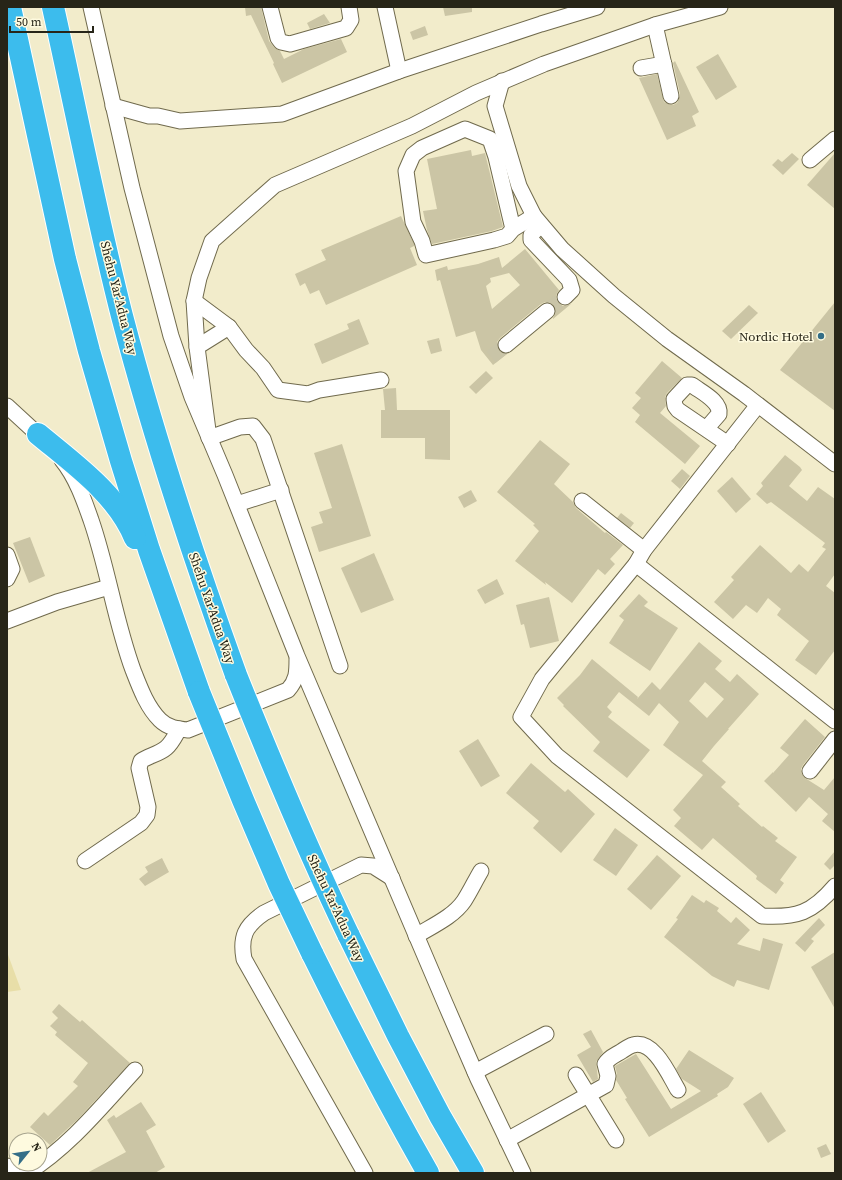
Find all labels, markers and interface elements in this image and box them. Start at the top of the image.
scale bar [10,8,93,34]
text: 50 m [16,14,42,30]
street label: Shehu Yar'Adua Way [97,239,141,357]
place label: Nordic Hotel [739,328,813,345]
marker: Nordic Hotel [816,331,826,341]
street label: Shehu Yar'Adua Way [185,550,239,666]
street label: Shehu Yar'Adua Way [304,852,368,965]
north arrow [8,1132,48,1172]
text: N [28,1140,45,1154]

